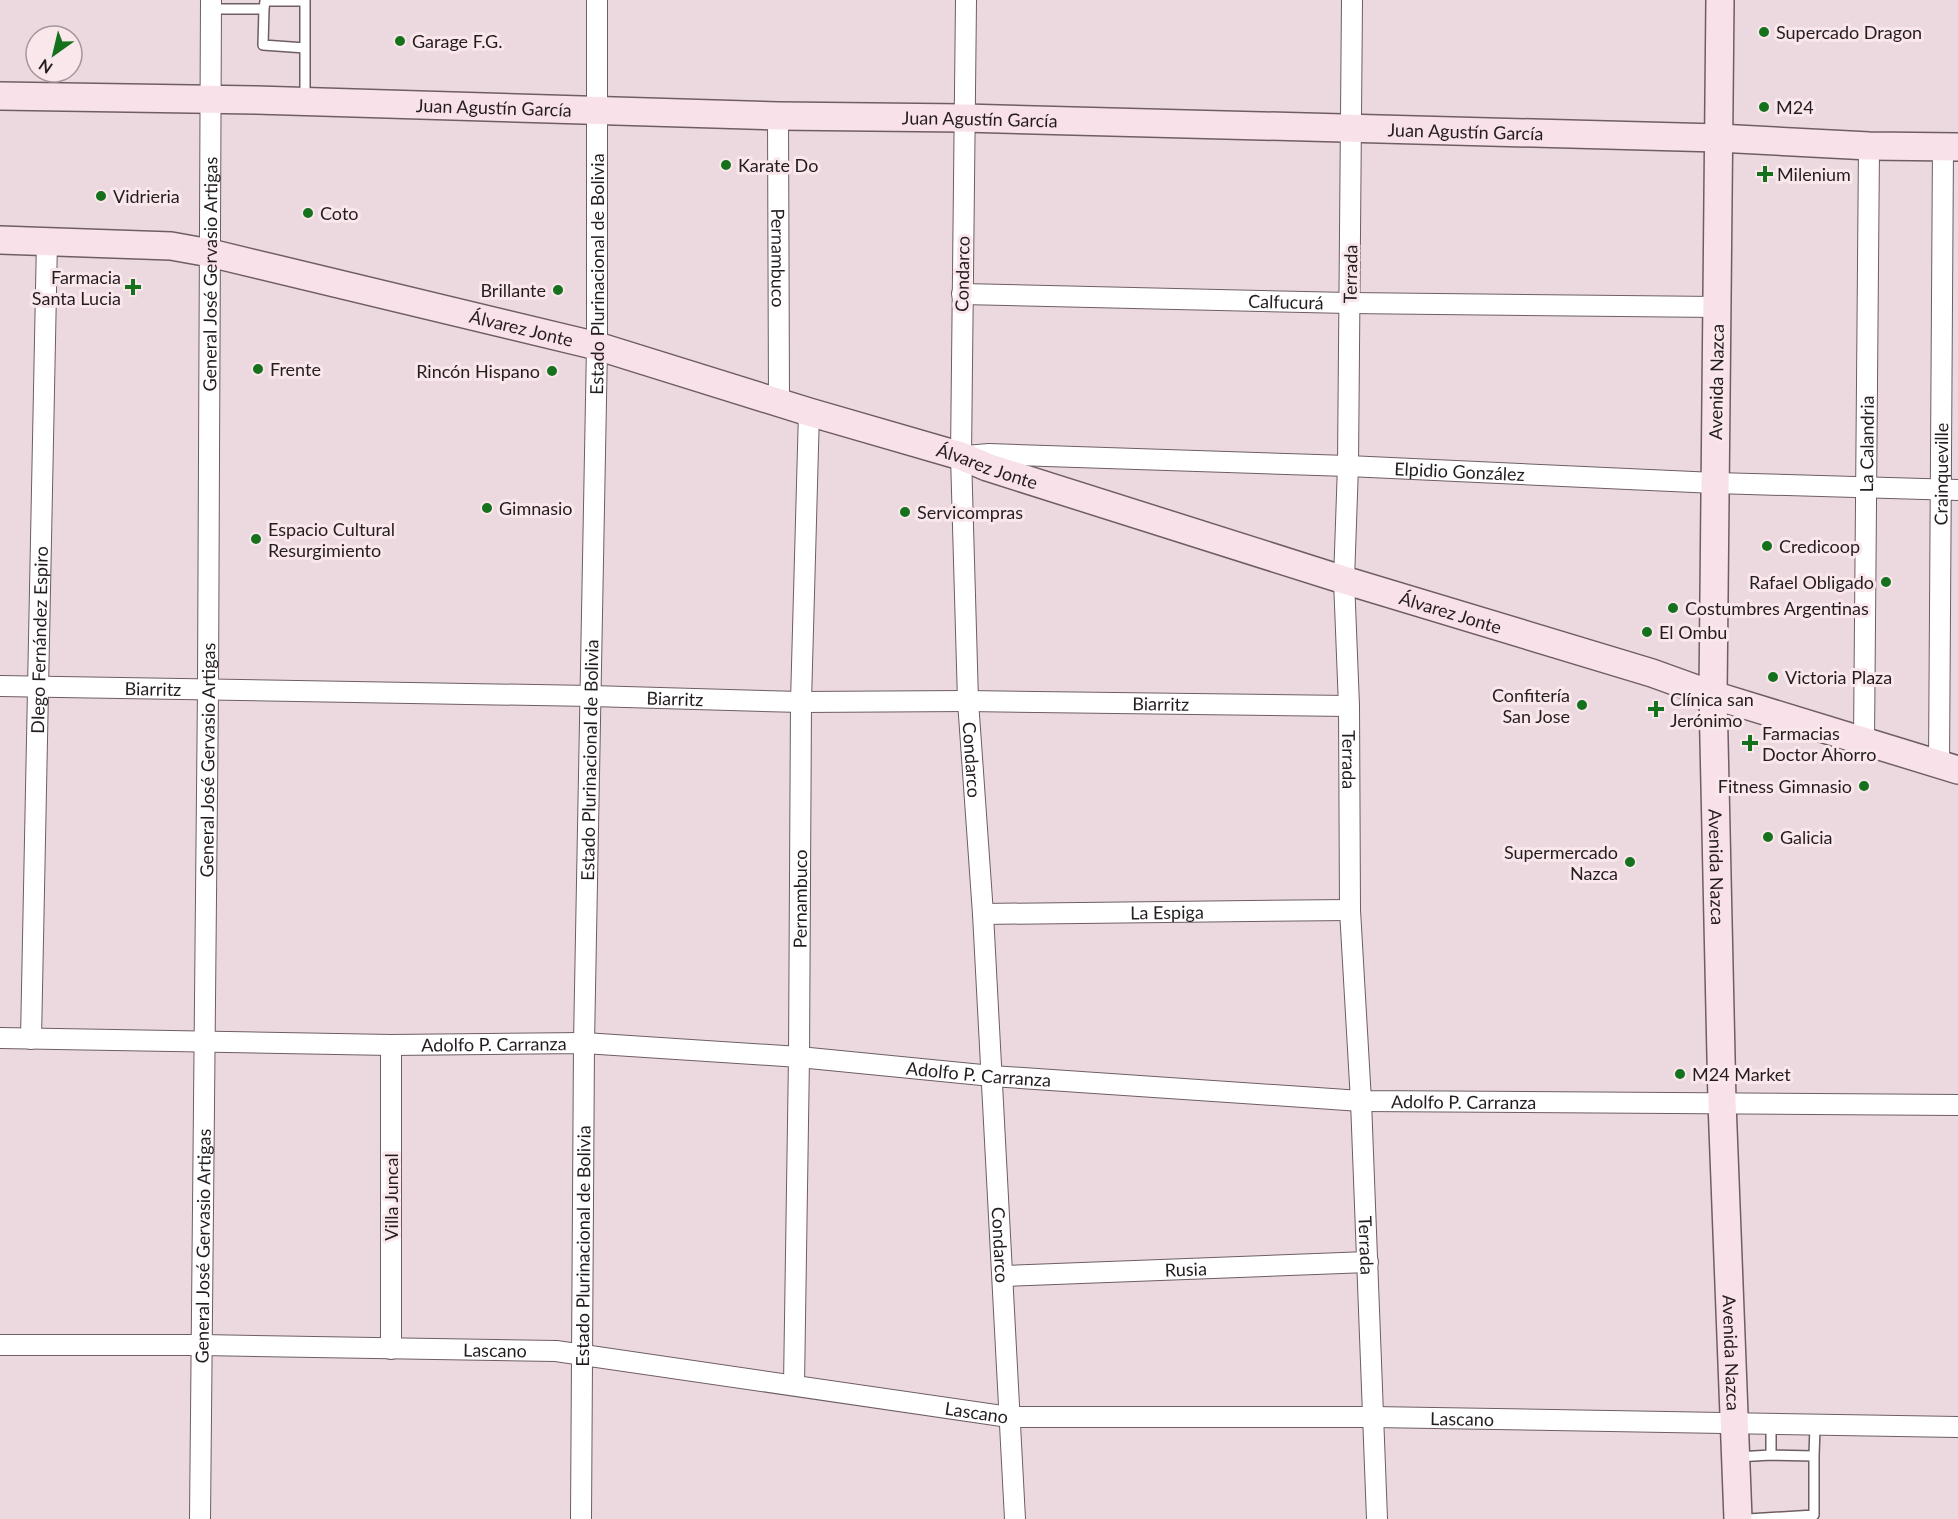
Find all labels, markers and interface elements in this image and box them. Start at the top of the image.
place label: Supercado Dragon [1776,21,1922,43]
north arrow [24,24,84,84]
marker: Supercado Dragon [1757,25,1771,39]
place label: Garage F.G. [412,30,502,52]
marker: Garage F.G. [393,34,407,48]
text: N [35,56,56,78]
street label: Juan Agustín García [416,94,572,121]
place label: M24 [1776,96,1814,118]
marker: M24 [1757,100,1771,114]
street label: Juan Agustín García [902,106,1058,131]
street label: Juan Agustín García [1387,118,1544,144]
street label: Estado Plurinacional de Bolivia [585,153,608,395]
place label: Karate Do [738,154,818,176]
street label: General José Gervasio Artigas [198,156,221,391]
marker: Karate Do [719,158,733,172]
place label: Milenium [1777,163,1851,185]
marker: Milenium [1758,167,1772,181]
place label: Vidrieria [113,185,180,207]
marker: Vidrieria [94,189,108,203]
place label: Coto [320,202,359,224]
marker: Coto [301,206,315,220]
street label: Pernambuco [767,208,790,308]
street label: Condarco [950,236,974,312]
street label: Terrada [1338,244,1362,304]
place label: Farmacia Santa Lucia [32,266,121,309]
place label: Brillante [480,279,546,301]
marker: Farmacia Santa Lucia [126,280,140,294]
marker: Brillante [551,283,565,297]
street label: Calfucurá [1248,290,1324,313]
street label: Álvarez Jonte [467,305,575,351]
street label: Avenida Nazca [1704,324,1728,440]
place label: Frente [270,358,321,380]
place label: Rincón Hispano [416,360,540,382]
marker: Frente [251,362,265,376]
marker: Rincón Hispano [545,364,559,378]
street label: La Calandria [1855,395,1878,493]
street label: Crainqueville [1930,423,1952,525]
street label: Álvarez Jonte [934,439,1040,493]
street label: Elpidio González [1394,457,1525,485]
place label: Gimnasio [499,497,573,519]
marker: Gimnasio [480,501,494,515]
place label: Servicompras [917,501,1023,523]
marker: Servicompras [898,505,912,519]
place label: Espacio Cultural Resurgimiento [268,518,395,561]
marker: Espacio Cultural Resurgimiento [249,532,263,546]
place label: Credicoop [1779,535,1860,557]
marker: Credicoop [1760,539,1774,553]
street label: DIego Fernández Espiro [26,546,52,734]
place label: Rafael Obligado [1749,571,1874,593]
marker: Rafael Obligado [1879,575,1893,589]
street label: Álvarez Jonte [1397,586,1504,638]
place label: Costumbres Argentinas [1685,597,1869,619]
marker: Costumbres Argentinas [1666,601,1680,615]
place label: El Ombu [1659,621,1727,643]
marker: El Ombu [1640,625,1654,639]
street label: Estado Plurinacional de Bolivia [576,639,603,881]
street label: General José Gervasio Artigas [195,642,219,878]
place label: Victoria Plaza [1785,666,1892,688]
marker: Victoria Plaza [1766,670,1780,684]
street label: Biarritz [124,677,182,700]
place label: Confitería San Jose [1492,684,1570,727]
street label: Biarritz [646,687,704,710]
place label: Clínica san Jerónimo [1670,688,1754,731]
street label: Biarritz [1132,692,1189,715]
marker: Confitería San Jose [1575,698,1589,712]
marker: Clínica san Jerónimo [1647,700,1665,718]
street label: Condarco [958,721,986,798]
place label: Farmacias Doctor Ahorro [1762,722,1877,765]
street label: Terrada [1338,730,1360,789]
marker: Farmacias Doctor Ahorro [1743,736,1757,750]
place label: Fitness Gimnasio [1718,775,1852,797]
marker: Fitness Gimnasio [1857,779,1871,793]
street label: Avenida Nazca [1705,809,1729,925]
place label: Galicia [1780,826,1832,848]
marker: Galicia [1761,830,1775,844]
place label: Supermercado Nazca [1504,841,1618,884]
street label: Pernambuco [789,849,811,949]
marker: Supermercado Nazca [1623,855,1637,869]
street label: La Espiga [1130,901,1204,923]
street label: Adolfo P. Carranza [421,1032,567,1056]
street label: Adolfo P. Carranza [905,1057,1052,1091]
place label: M24 Market [1692,1063,1791,1085]
marker: M24 Market [1673,1067,1687,1081]
street label: Adolfo P. Carranza [1391,1090,1536,1113]
street label: Estado Plurinacional de Bolivia [571,1125,594,1367]
street label: General José Gervasio Artigas [191,1128,215,1363]
street label: Villa Juncal [380,1153,402,1241]
street label: Condarco [988,1206,1013,1283]
street label: Terrada [1354,1216,1379,1275]
street label: Rusia [1164,1257,1207,1281]
street label: Avenida Nazca [1718,1294,1745,1411]
street label: Lascano [463,1338,527,1362]
street label: Lascano [943,1397,1010,1428]
street label: Lascano [1430,1407,1494,1430]

